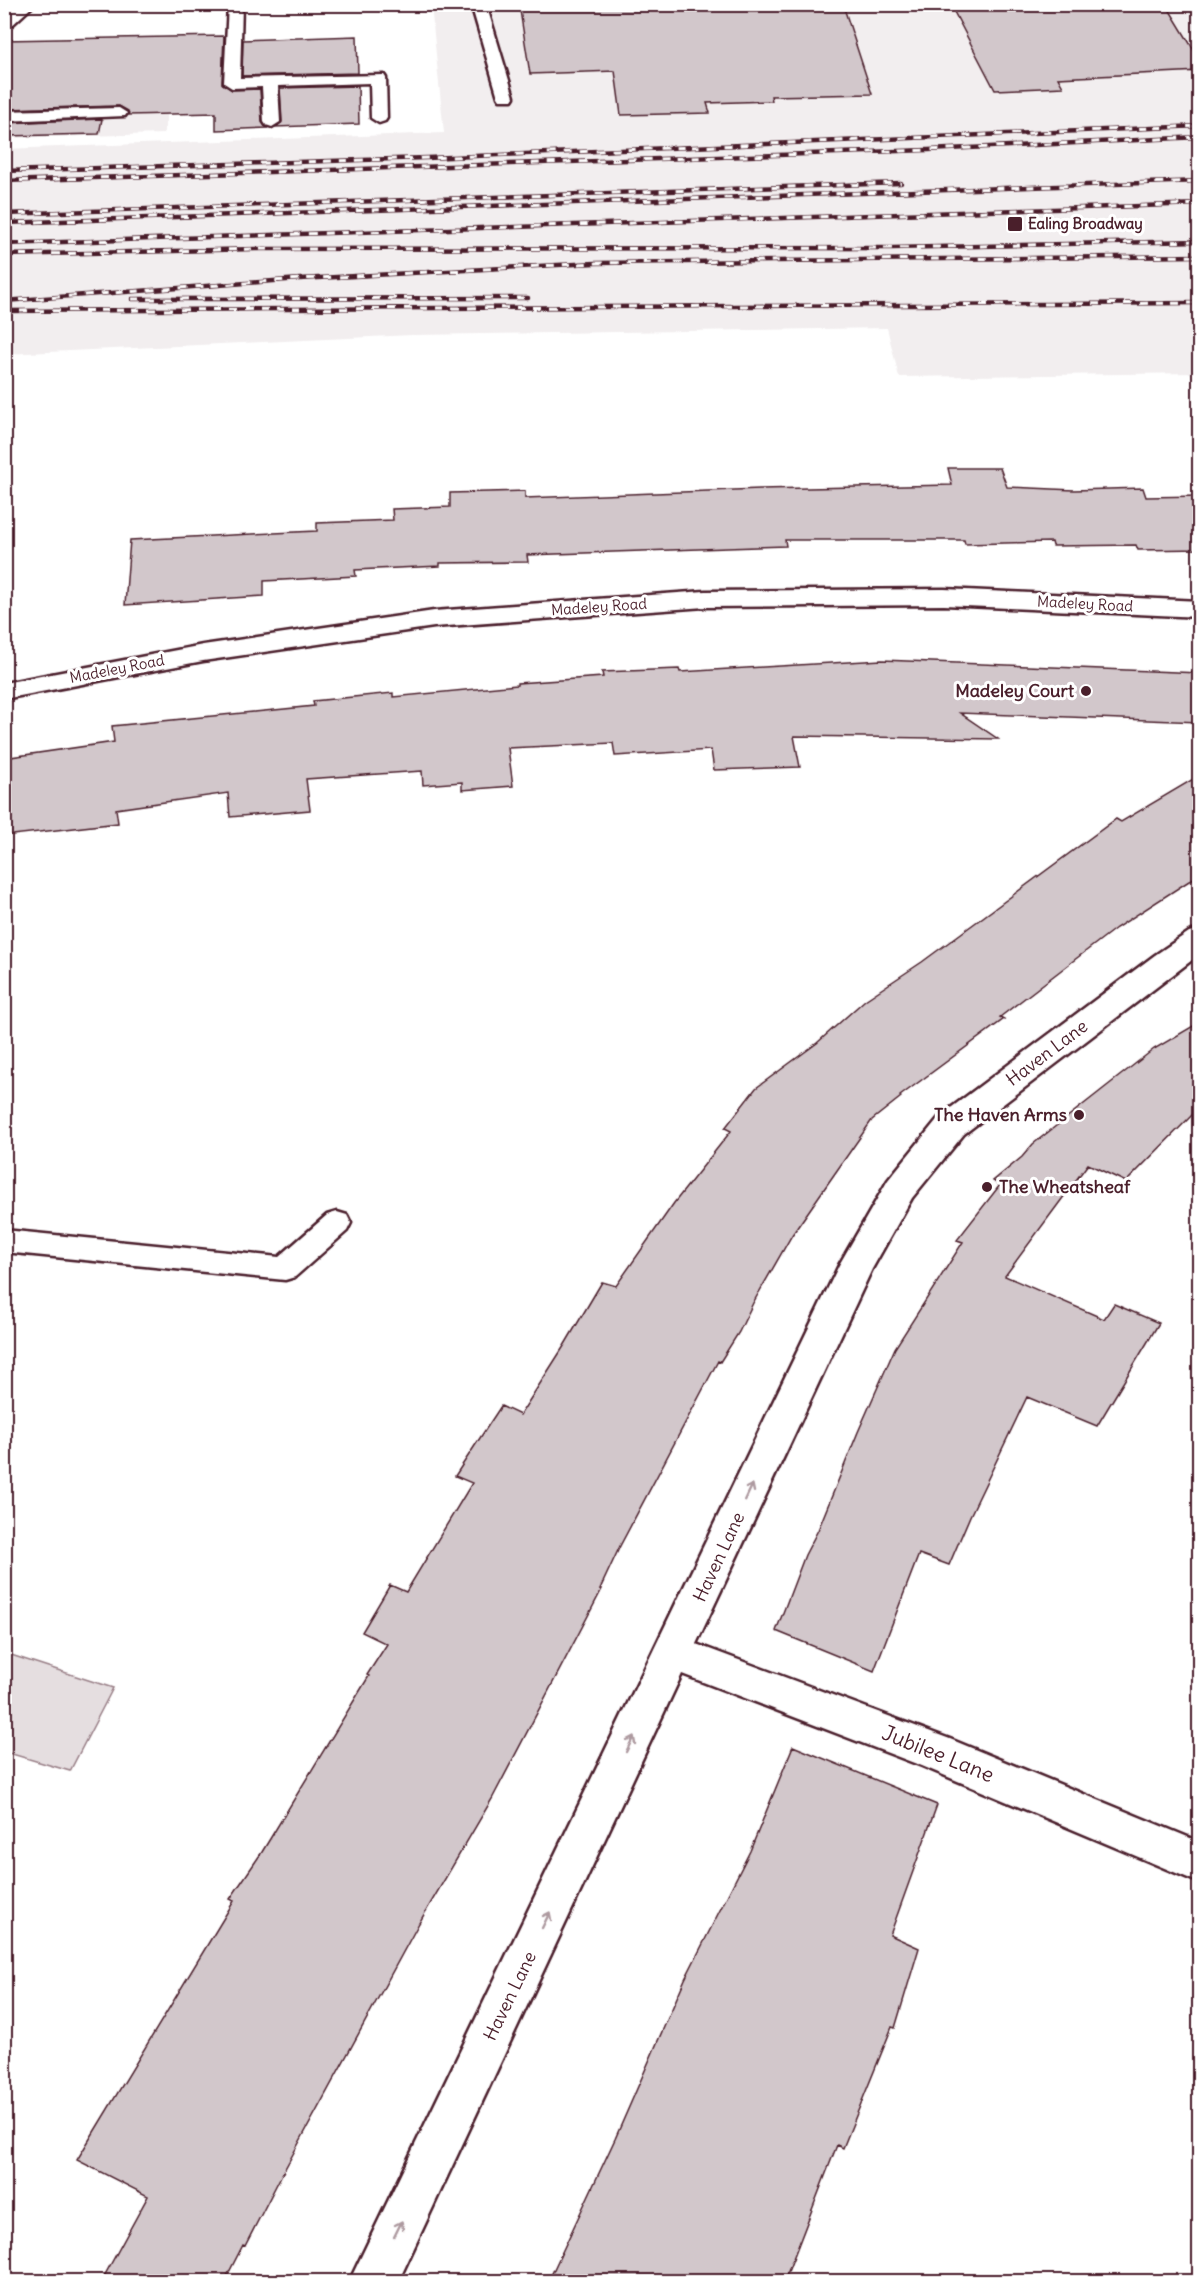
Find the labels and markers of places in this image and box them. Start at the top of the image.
place label: Ealing Broadway [1028,214,1143,234]
marker: Ealing Broadway [1006,215,1024,233]
place label: Madeley Court [955,679,1075,702]
marker: Madeley Court [1079,684,1093,698]
place label: The Haven Arms [934,1103,1067,1126]
marker: The Haven Arms [1072,1108,1086,1122]
place label: The Wheatsheaf [999,1175,1131,1198]
marker: The Wheatsheaf [980,1180,994,1194]

